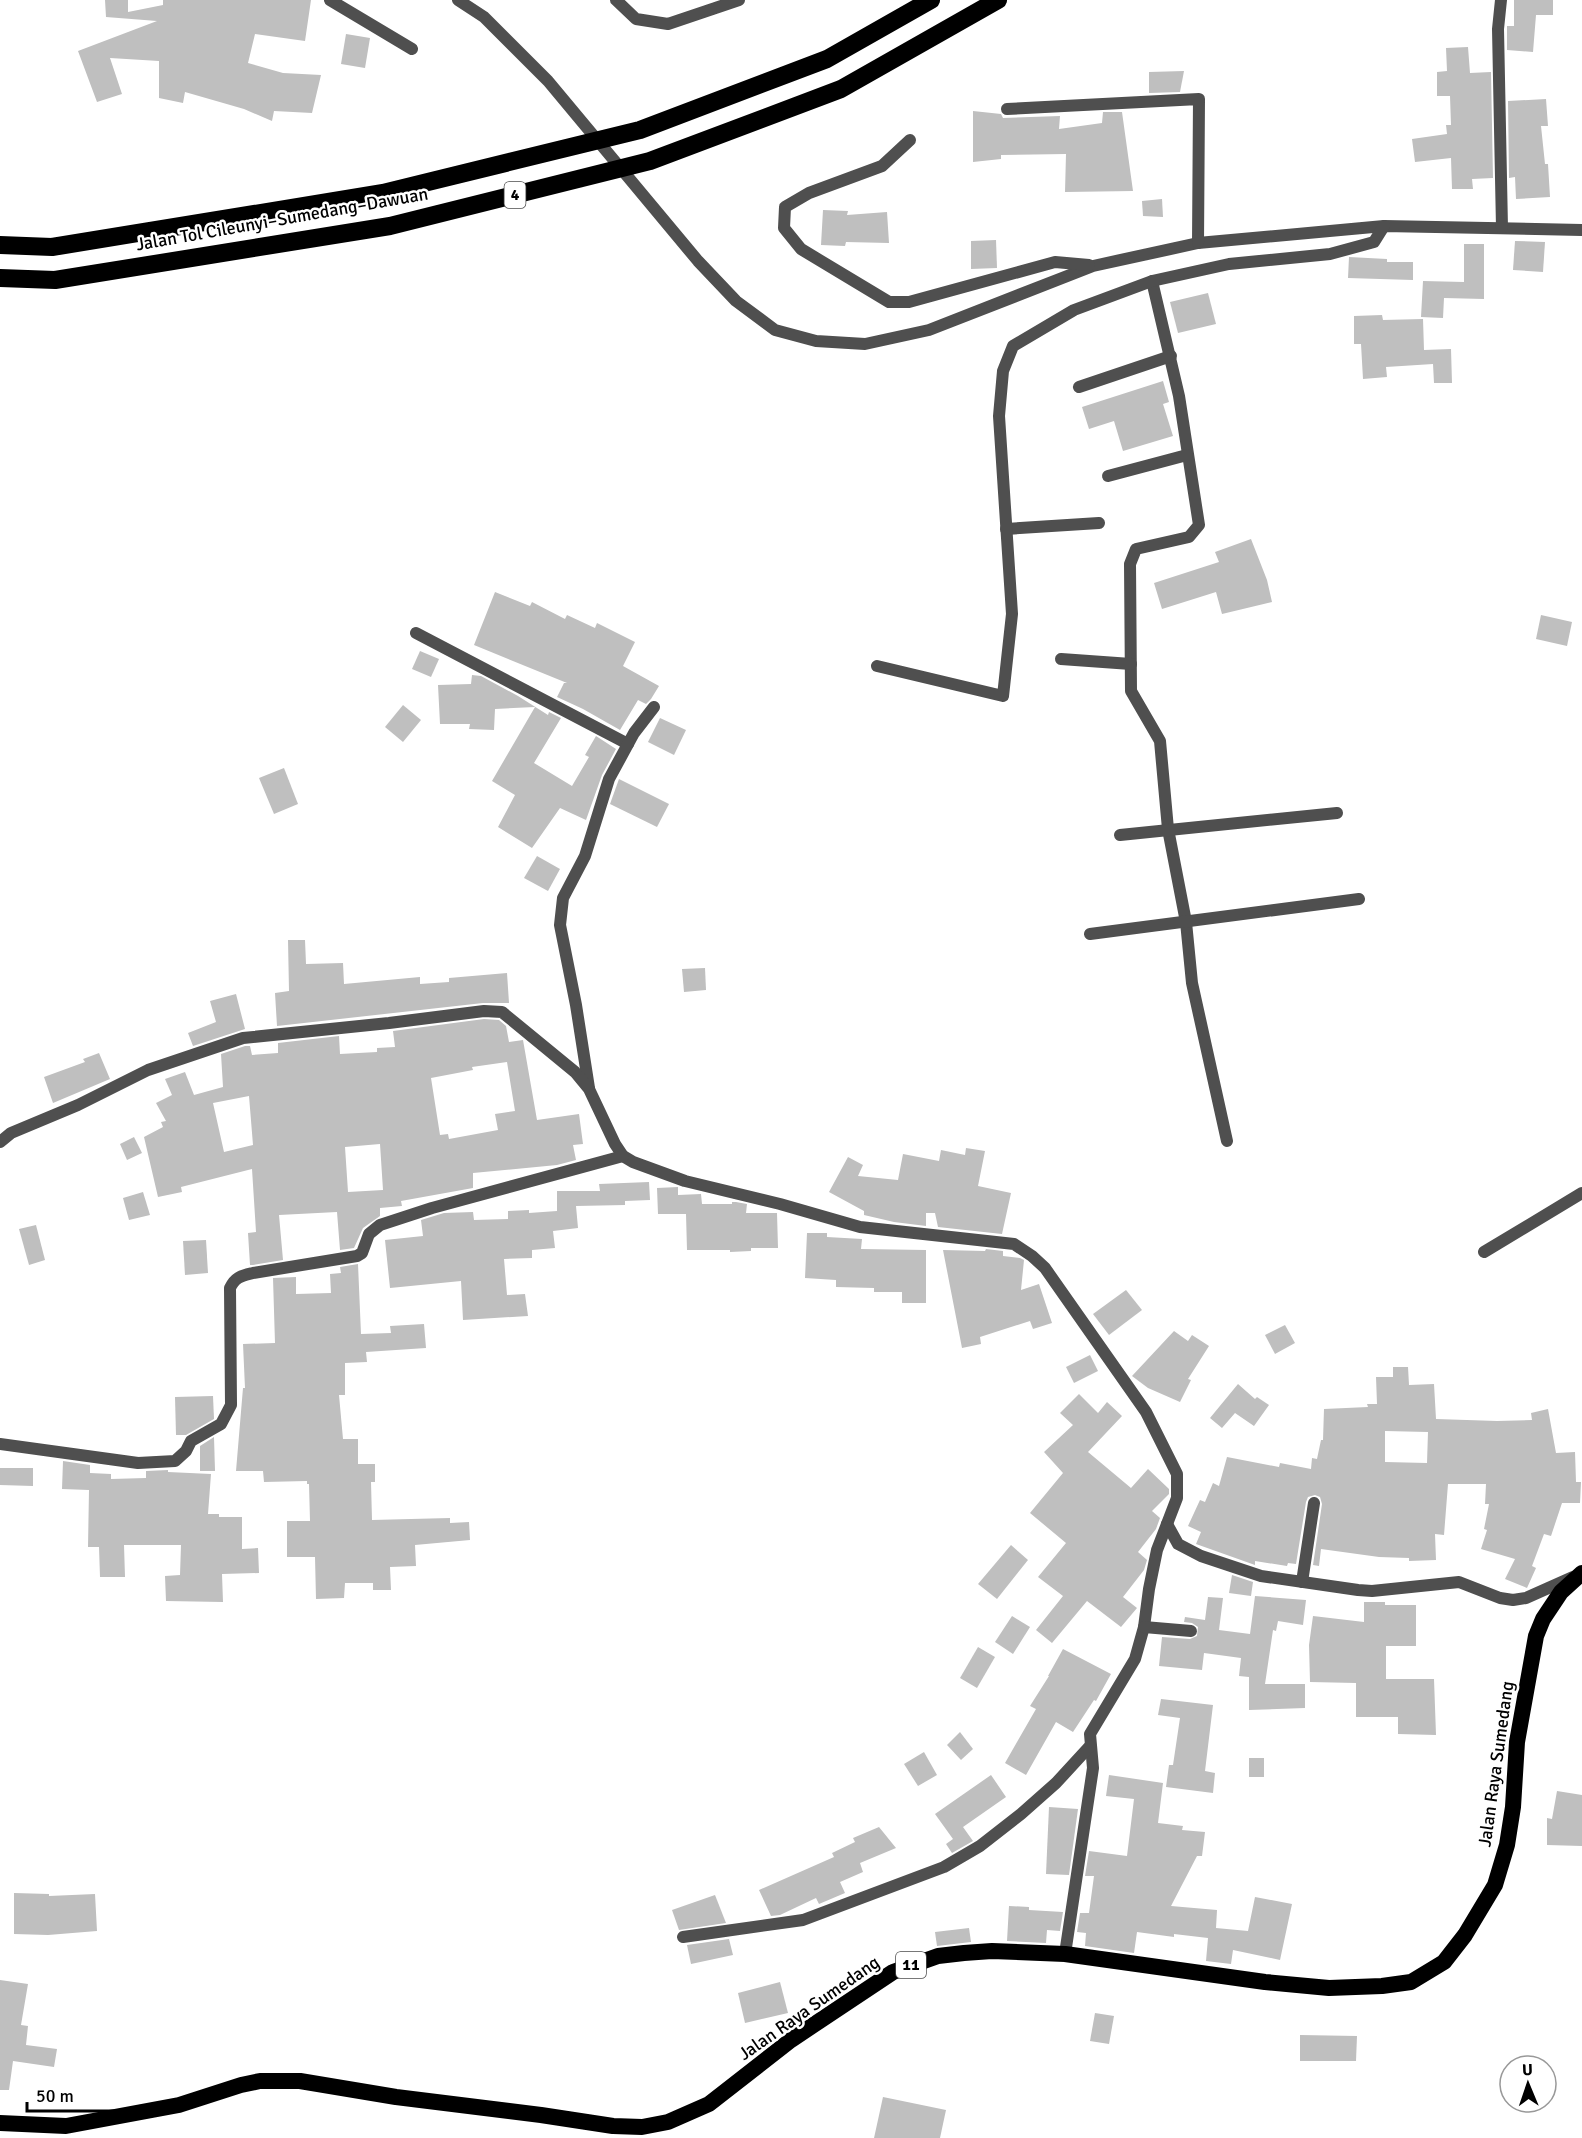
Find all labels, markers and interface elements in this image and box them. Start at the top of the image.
street label: Jalan Tol Cileunyi–Sumedang–Dawuan [134,182,430,256]
road number: 4 [504,182,526,208]
street label: Jalan Raya Sumedang [1473,1680,1519,1848]
street label: Jalan Raya Sumedang [734,1951,884,2065]
road number: 11 [896,1952,926,1978]
north arrow [1498,2054,1558,2114]
text: U [1522,2060,1533,2080]
scale bar [27,2075,168,2113]
text: 50 m [36,2085,74,2107]

